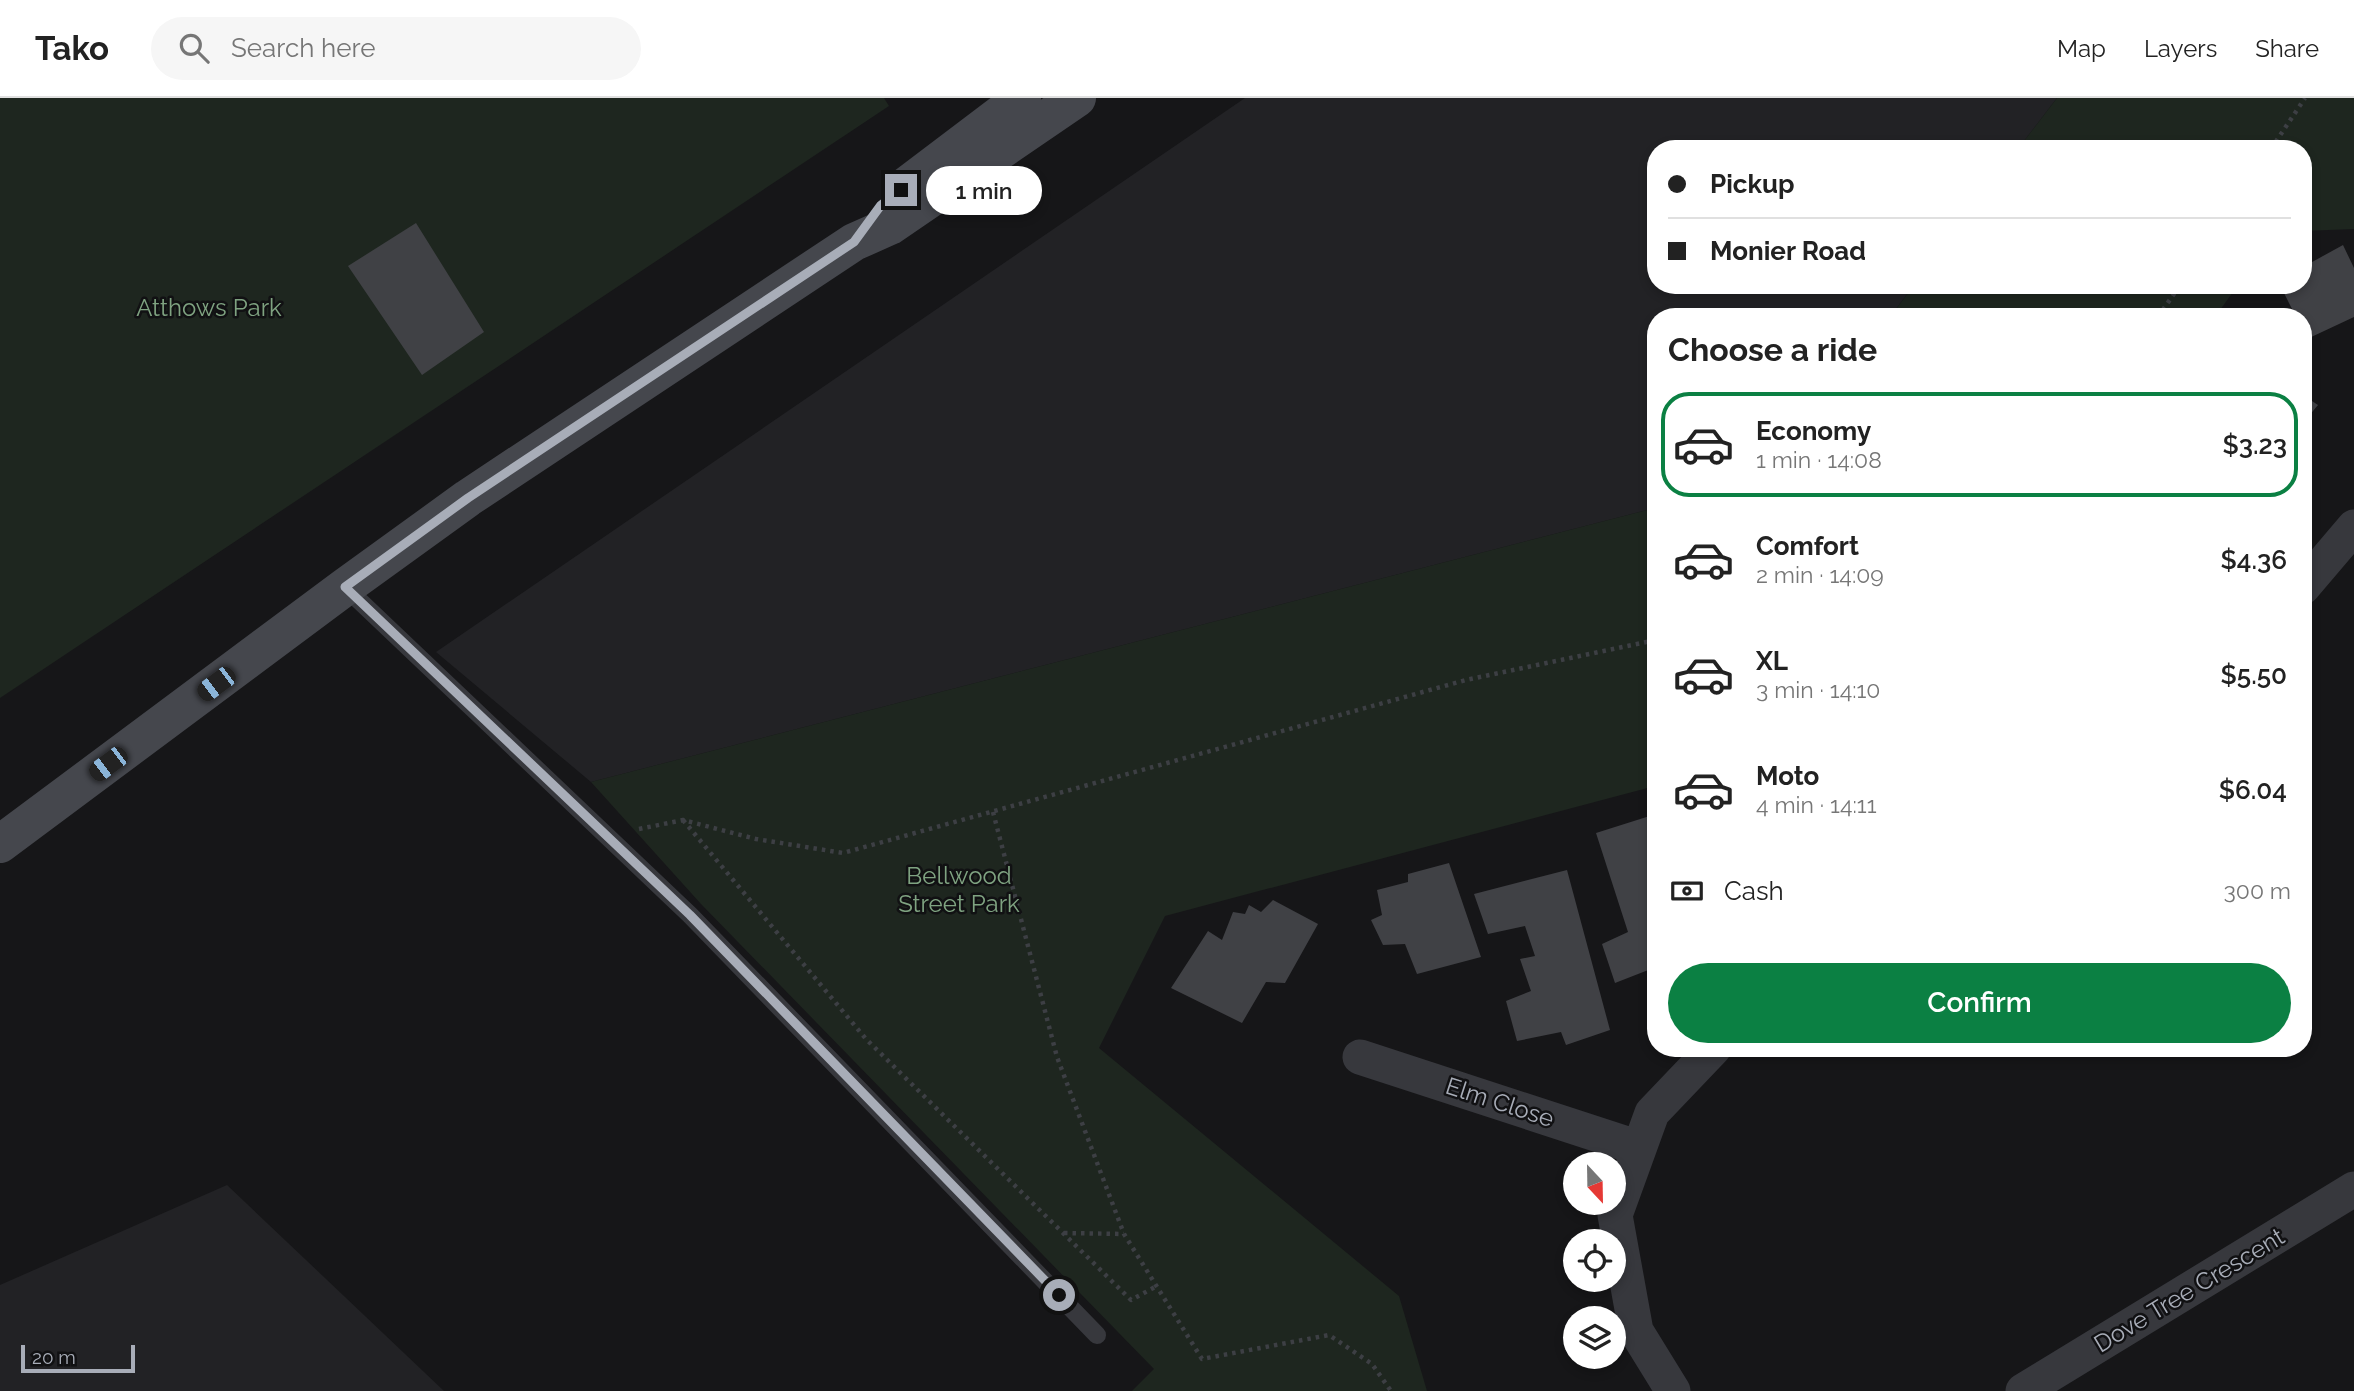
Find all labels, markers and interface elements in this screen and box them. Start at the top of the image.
search box [151,17,641,80]
text: Tako [35,29,109,68]
icon: search [175,29,213,67]
text: Search here [231,33,375,63]
text: Map [2057,34,2106,63]
text: Layers [2144,34,2217,63]
text: Share [2255,34,2319,63]
callout: 1 min [926,166,1041,214]
text: Pickup [1710,169,1795,199]
route end [885,174,917,206]
text: 1 min [955,177,1013,204]
text: Monier Road [1710,236,1866,266]
park label: Atthows Park [136,293,282,322]
text: Choose a ride [1668,331,1877,368]
icon: car [1672,413,1735,476]
text: Economy [1756,416,1871,446]
text: $3.23 [2222,430,2287,460]
text: 1 min · 14:08 [1756,446,1882,473]
icon: car [1672,528,1735,591]
text: Comfort [1756,531,1859,561]
text: $4.36 [2220,545,2287,575]
text: 2 min · 14:09 [1756,561,1884,588]
icon: car [1672,643,1735,706]
text: XL [1756,646,1788,676]
text: $5.50 [2221,660,2287,690]
car [193,663,240,705]
text: 3 min · 14:10 [1756,676,1880,703]
car [85,743,132,785]
icon: car [1672,758,1735,821]
text: Moto [1756,761,1819,791]
text: $6.04 [2219,775,2287,805]
text: 4 min · 14:11 [1756,791,1876,818]
park label: Bellwood Street Park [898,861,1020,918]
icon: cash [1668,872,1706,910]
text: Cash [1724,876,1784,906]
text: 300 m [2224,877,2291,904]
button: Confirm [1668,963,2291,1043]
street label: Elm Close [1442,1071,1558,1133]
north arrow [1563,1152,1626,1214]
map controls [1563,1152,1626,1369]
street label: Dove Tree Crescent [2089,1222,2289,1358]
button: locate [1563,1229,1626,1292]
route start [1043,1279,1075,1311]
button: layers [1563,1306,1626,1369]
scale bar [21,1342,135,1374]
text: 20 m [32,1346,76,1368]

